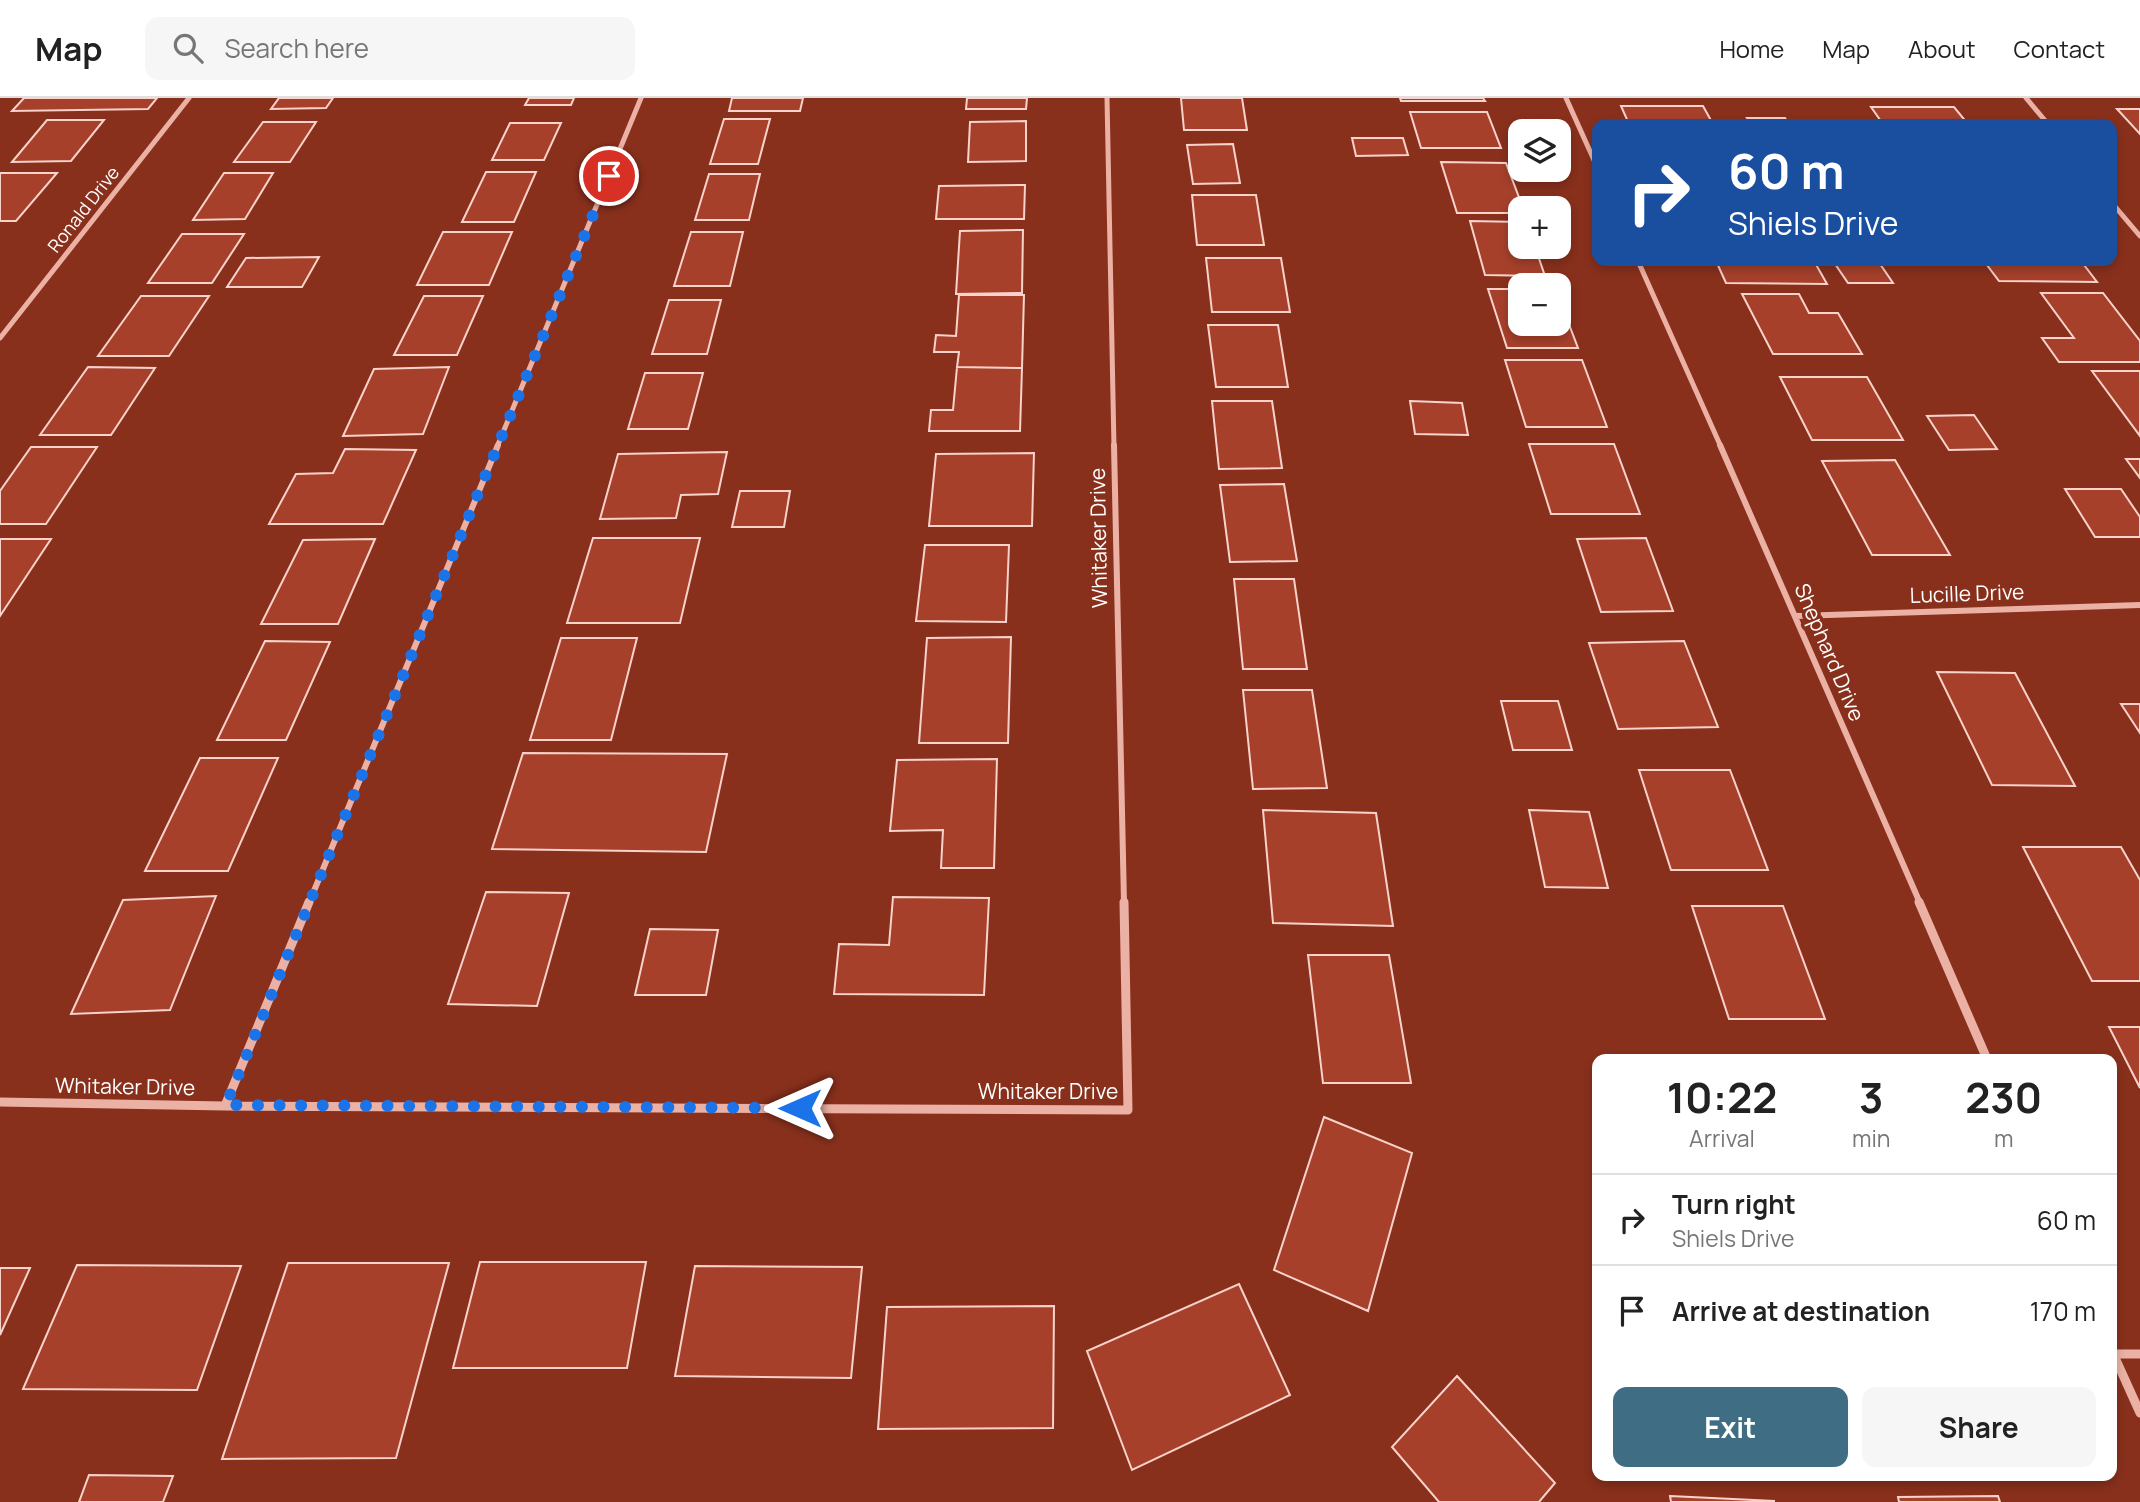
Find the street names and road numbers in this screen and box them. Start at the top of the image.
street label: Ronald Drive [42,161,124,257]
street label: Whitaker Drive [1083,468,1113,608]
street label: Lucille Drive [1909,577,2025,609]
street label: Shephard Drive [1788,579,1872,725]
street label: Whitaker Drive [55,1071,195,1101]
street label: Whitaker Drive [978,1077,1118,1105]

